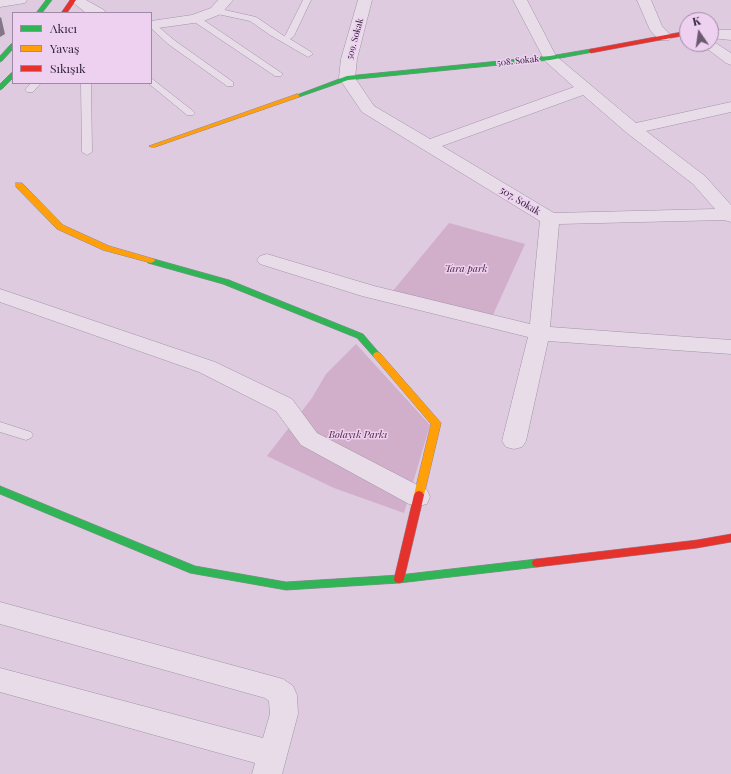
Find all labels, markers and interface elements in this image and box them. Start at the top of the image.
legend [12,12,152,84]
north arrow [679,12,719,52]
text: K [691,13,702,29]
street label: 509. Sokak [344,17,366,61]
text: Akıcı [50,20,77,36]
text: Yavaş [50,40,79,56]
street label: 508. Sokak [496,53,540,69]
text: Sıkışık [50,60,86,76]
street label: 507. Sokak [497,184,543,218]
park label: Tara park [445,263,487,275]
park label: Bolayık Parkı [329,429,387,441]

